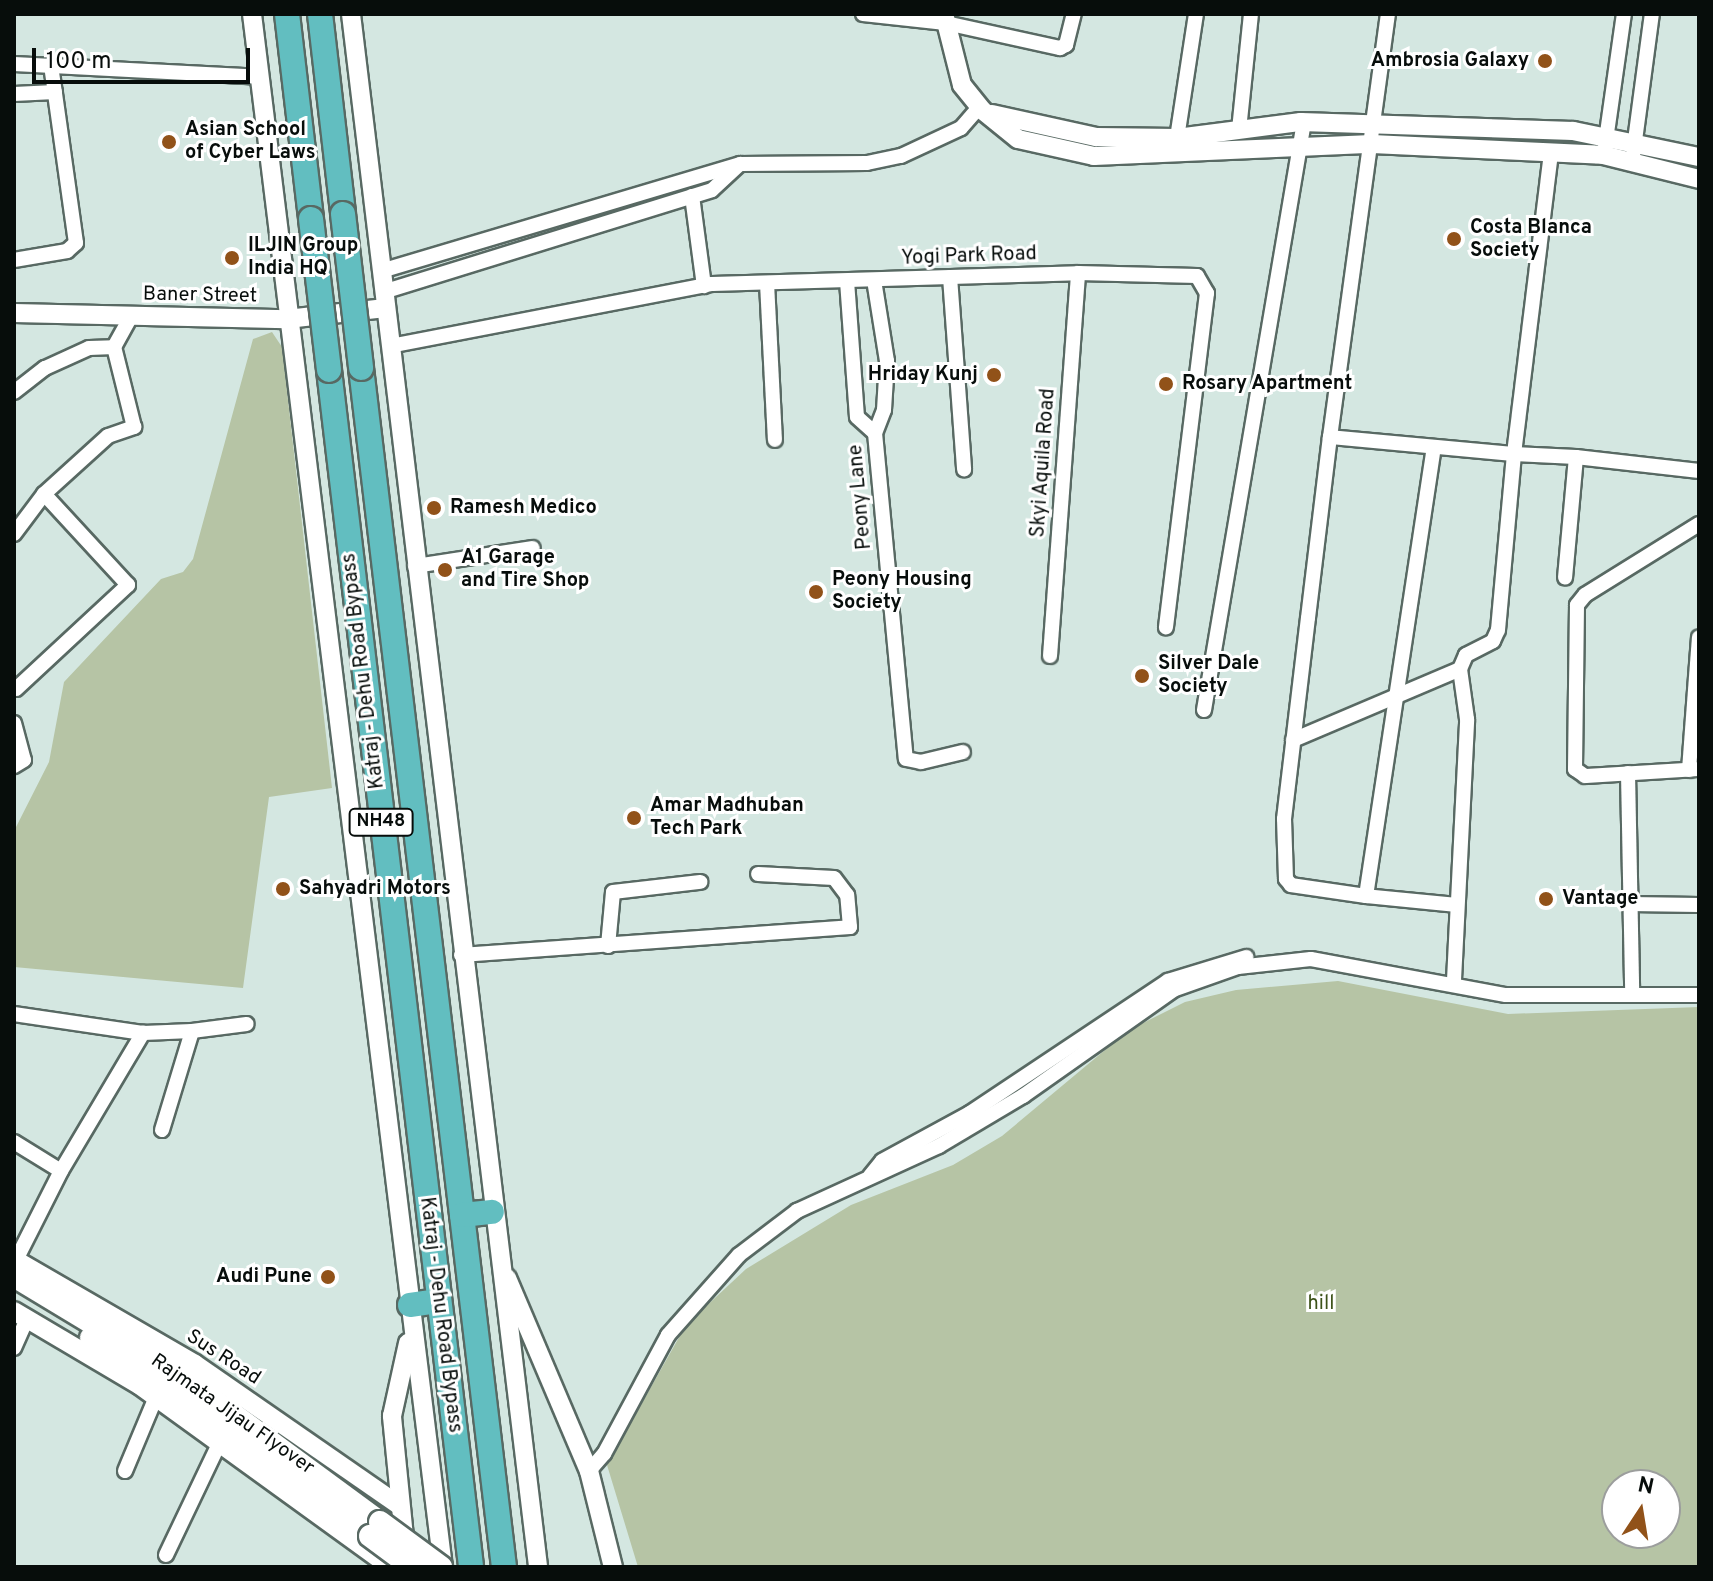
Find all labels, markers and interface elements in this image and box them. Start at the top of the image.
scale bar [36,32,254,82]
text: 100 m [46,47,112,77]
place label: Ambrosia Galaxy [1371,49,1529,73]
marker: Ambrosia Galaxy [1536,52,1554,70]
place label: Asian School of Cyber Laws [185,118,316,165]
marker: Asian School of Cyber Laws [160,133,178,151]
place label: Costa Blanca Society [1470,216,1592,263]
marker: Costa Blanca Society [1445,230,1463,248]
place label: ILJIN Group India HQ [248,234,358,281]
street label: Yogi Park Road [901,243,1037,271]
marker: ILJIN Group India HQ [223,249,241,267]
street label: Baner Street [143,283,257,309]
place label: Hriday Kunj [868,363,978,387]
marker: Hriday Kunj [985,366,1003,384]
place label: Rosary Apartment [1182,372,1353,396]
marker: Rosary Apartment [1157,375,1175,393]
street label: Skyi Aquila Road [1027,387,1061,539]
street label: Peony Lane [844,443,878,551]
place label: Ramesh Medico [450,496,597,520]
marker: Ramesh Medico [425,499,443,517]
place label: A1 Garage and Tire Shop [461,546,589,593]
street label: Katraj - Dehu Road Bypass [338,552,390,790]
marker: A1 Garage and Tire Shop [436,561,454,579]
place label: Peony Housing Society [832,568,972,615]
marker: Peony Housing Society [807,583,825,601]
place label: Silver Dale Society [1158,652,1259,699]
marker: Silver Dale Society [1133,667,1151,685]
place label: Amar Madhuban Tech Park [650,794,804,841]
road number: NH48 [347,808,415,836]
marker: Amar Madhuban Tech Park [625,809,643,827]
place label: Sahyadri Motors [299,877,451,901]
marker: Sahyadri Motors [274,880,292,898]
place label: Vantage [1562,887,1638,911]
marker: Vantage [1537,890,1555,908]
street label: Katraj - Dehu Road Bypass [414,1196,466,1434]
place label: Audi Pune [216,1265,312,1289]
marker: Audi Pune [319,1268,337,1286]
park label: hill [1308,1292,1334,1316]
street label: Sus Road [181,1325,265,1391]
street label: Rajmata Jijau Flyover [146,1349,318,1481]
north arrow [1601,1469,1681,1549]
text: N [1635,1472,1656,1502]

